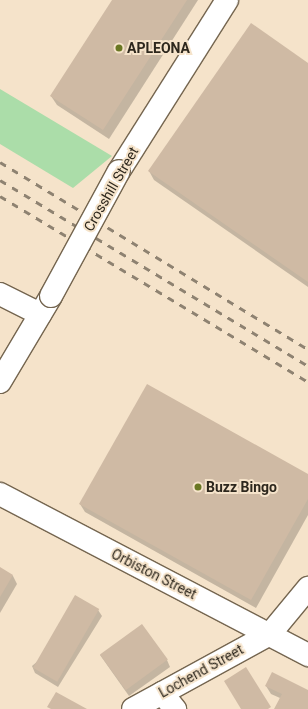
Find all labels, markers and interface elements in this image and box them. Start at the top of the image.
place label: APLEONA [127,40,190,56]
marker: APLEONA [114,43,124,53]
street label: Crosshill Street [80,144,142,234]
place label: Buzz Bingo [206,479,277,495]
marker: Buzz Bingo [193,482,203,492]
street label: Orbiston Street [109,545,199,603]
street label: Lochend Street [156,641,246,701]

